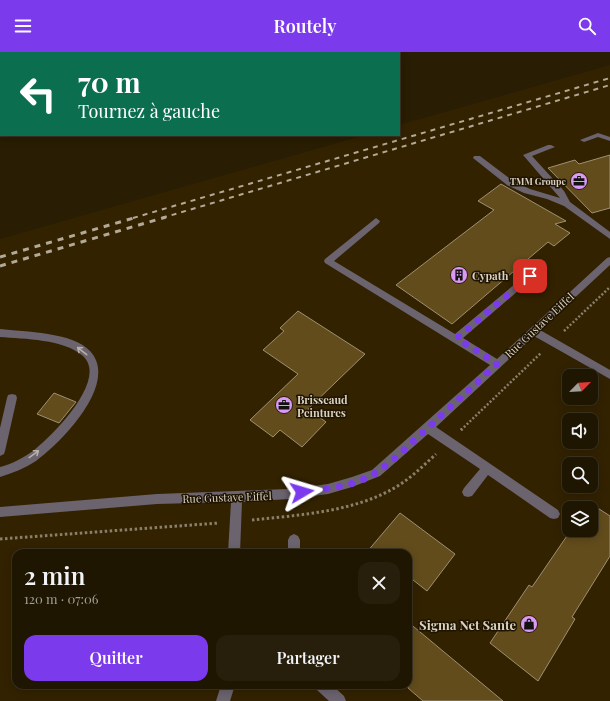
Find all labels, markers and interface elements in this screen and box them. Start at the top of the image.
text: Routely [273,14,337,38]
icon: menu [12,15,34,37]
icon: search [576,15,598,37]
text: 70 m [78,63,141,100]
icon: left [12,68,64,120]
text: Tournez à gauche [78,99,220,123]
office icon: TMM Groupe [569,171,589,191]
place label: TMM Groupe [510,175,566,187]
pin [513,259,547,293]
building icon: Cypath [449,265,469,285]
icon: arrive [519,265,541,287]
place label: Cypath [472,268,509,283]
street label: Rue Gustave Eiffel [501,289,577,361]
one-way arrow [77,347,88,355]
north arrow [562,369,598,405]
map controls [562,369,598,537]
place label: Brisseaud Peintures [297,392,348,420]
office icon: Brisseaud Peintures [274,395,294,415]
button: sound [562,413,598,449]
one-way arrow [29,450,40,459]
button: search [562,457,598,493]
position arrow [281,471,323,513]
street label: Rue Gustave Eiffel [182,488,272,506]
button: layers [562,501,598,537]
text: 2 min [24,559,85,591]
button: close [358,562,400,604]
text: 120 m · 07:06 [24,590,99,607]
shop icon: Sigma Net Sante [519,614,539,634]
place label: Sigma Net Sante [419,616,516,633]
button: Quitter [24,635,208,681]
button: Partager [216,635,400,681]

